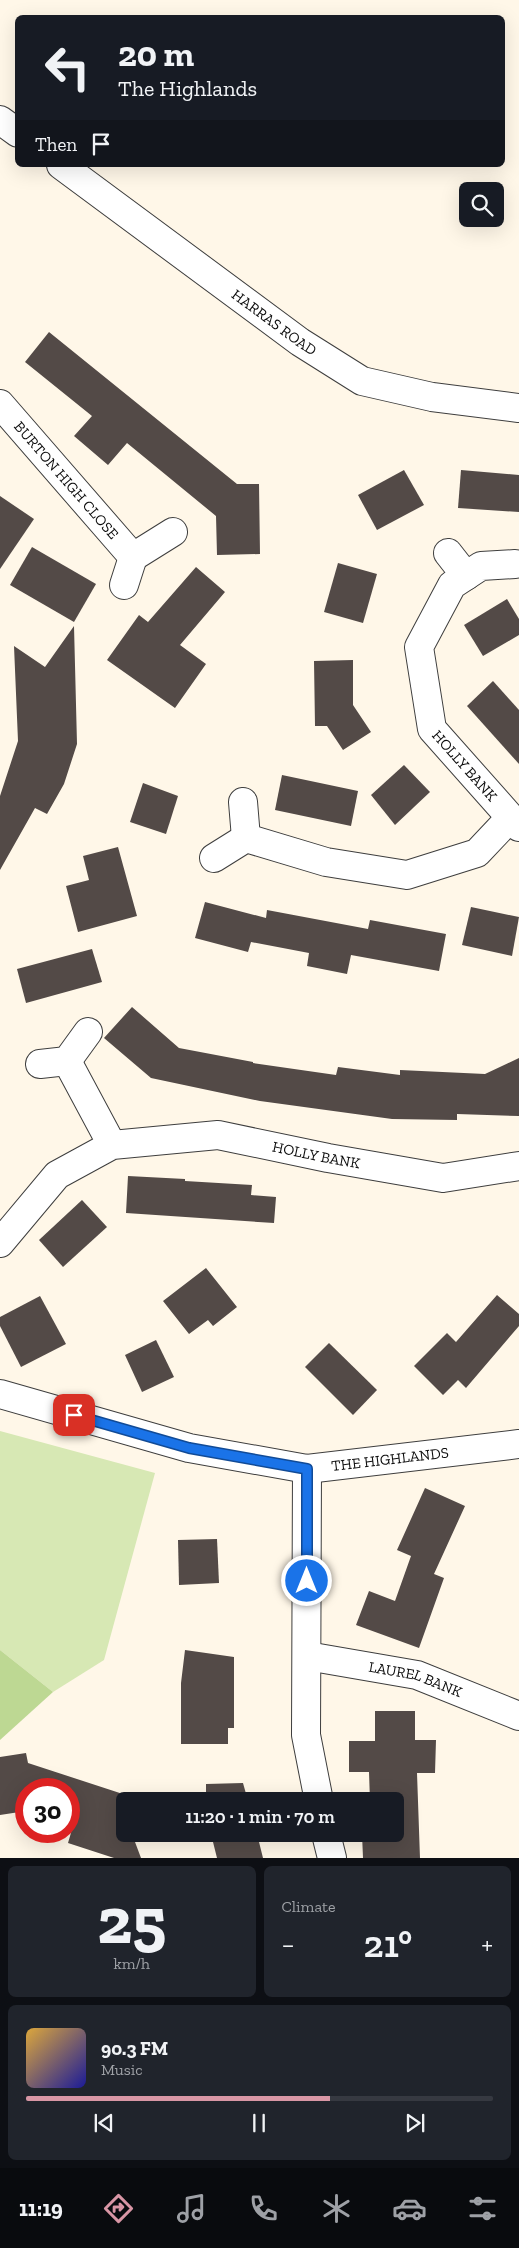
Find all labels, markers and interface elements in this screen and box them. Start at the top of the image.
text: 20 m [118,33,194,75]
icon: left [35,35,100,100]
text: The Highlands [118,75,257,102]
icon: arrive [87,130,115,158]
text: Then [35,133,77,156]
map controls [459,182,504,227]
button: search [459,182,504,227]
street label: HARRAS ROAD [228,286,320,359]
street label: BURTON HIGH CLOSE [10,418,122,543]
street label: HOLLY BANK [428,726,501,805]
street label: HOLLY BANK [271,1138,362,1172]
pin [53,1394,95,1436]
icon: arrive [60,1401,88,1429]
street label: THE HIGHLANDS [330,1443,450,1475]
position arrow [280,1554,332,1606]
street label: LAUREL BANK [367,1658,465,1701]
speed limit sign: 30 [15,1778,80,1843]
text: 11:20 · 1 min · 70 m [185,1805,335,1828]
text: 25 [97,1882,166,1960]
text: Climate [282,1897,336,1916]
text: 21° [364,1921,412,1967]
text: − [282,1928,295,1961]
text: + [481,1928,493,1961]
text: km/h [113,1954,150,1973]
text: 90.3 FM [101,2037,168,2060]
text: Music [101,2060,143,2079]
icon: previous [90,2109,118,2137]
icon: pause [245,2109,273,2137]
icon: next [401,2109,429,2137]
icon: directions [101,2191,136,2226]
icon: music [174,2191,209,2226]
icon: phone [246,2191,281,2226]
icon: climate [319,2191,354,2226]
icon: car [392,2191,427,2226]
icon: filters [465,2191,500,2226]
text: 11:19 [19,2195,63,2222]

